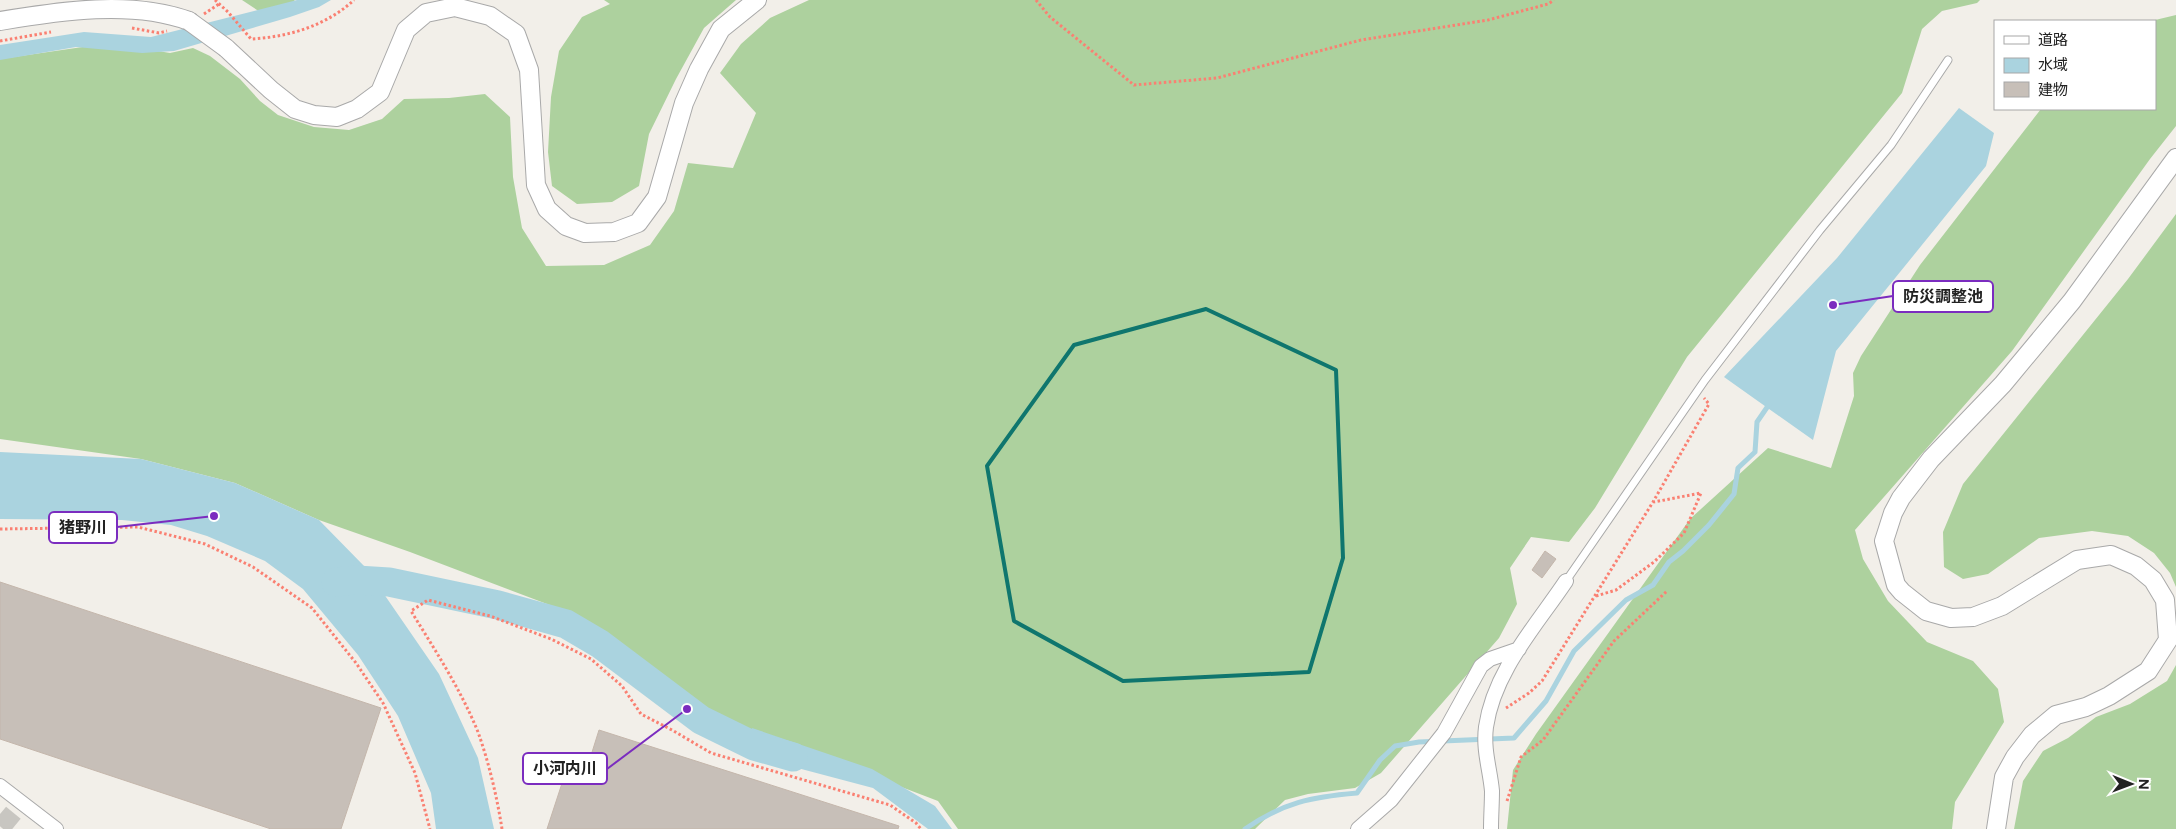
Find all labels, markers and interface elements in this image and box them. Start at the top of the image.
legend [1994,20,2156,110]
text: 道路 [2038,31,2068,49]
text: 水域 [2038,56,2068,74]
text: 建物 [2038,81,2068,99]
callout: 防災調整池 [1893,281,1993,312]
text: 防災調整池 [1903,287,1983,306]
callout: 猪野川 [49,512,117,543]
text: 猪野川 [59,518,107,537]
callout: 小河内川 [523,753,607,784]
text: 小河内川 [533,759,597,778]
north arrow [2106,759,2156,809]
text: N [2135,779,2152,790]

